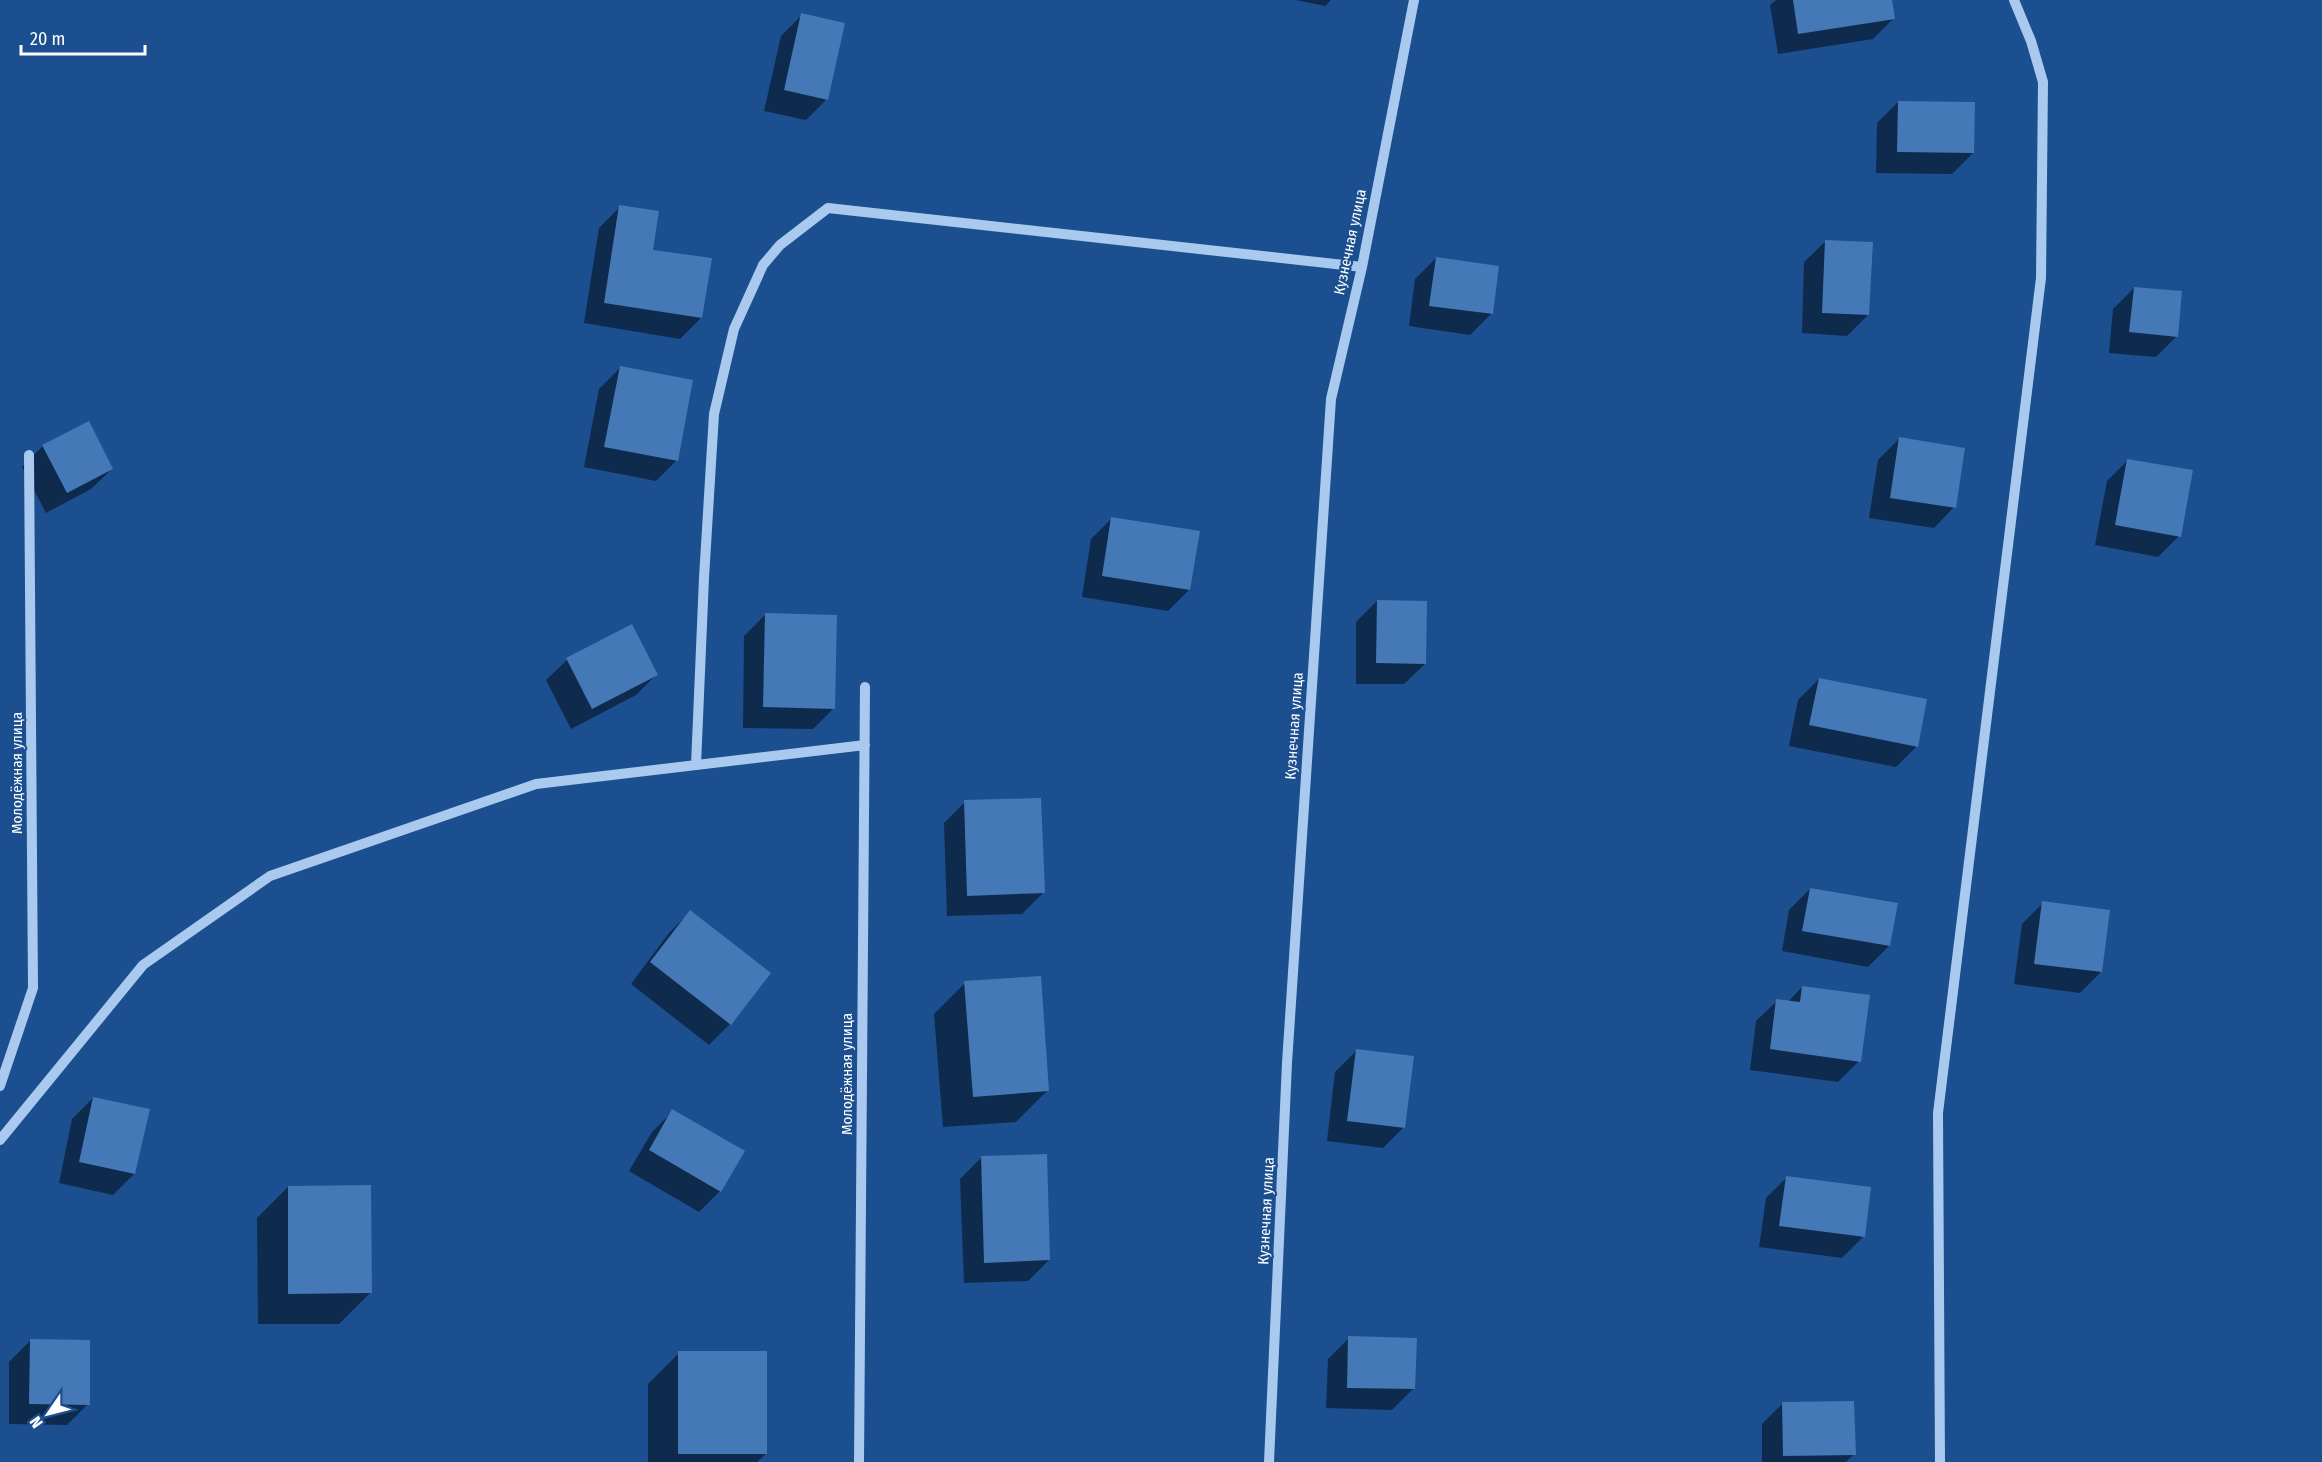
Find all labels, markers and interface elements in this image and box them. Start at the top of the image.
scale bar [21,18,146,56]
text: 20 m [30,28,65,50]
street label: Кузнечная улица [1330,187,1370,297]
street label: Кузнечная улица [1281,672,1307,780]
street label: Молодёжная улица [8,712,26,834]
street label: Молодёжная улица [838,1013,856,1135]
street label: Кузнечная улица [1254,1157,1278,1265]
north arrow [18,1384,78,1444]
text: N [26,1413,47,1432]

